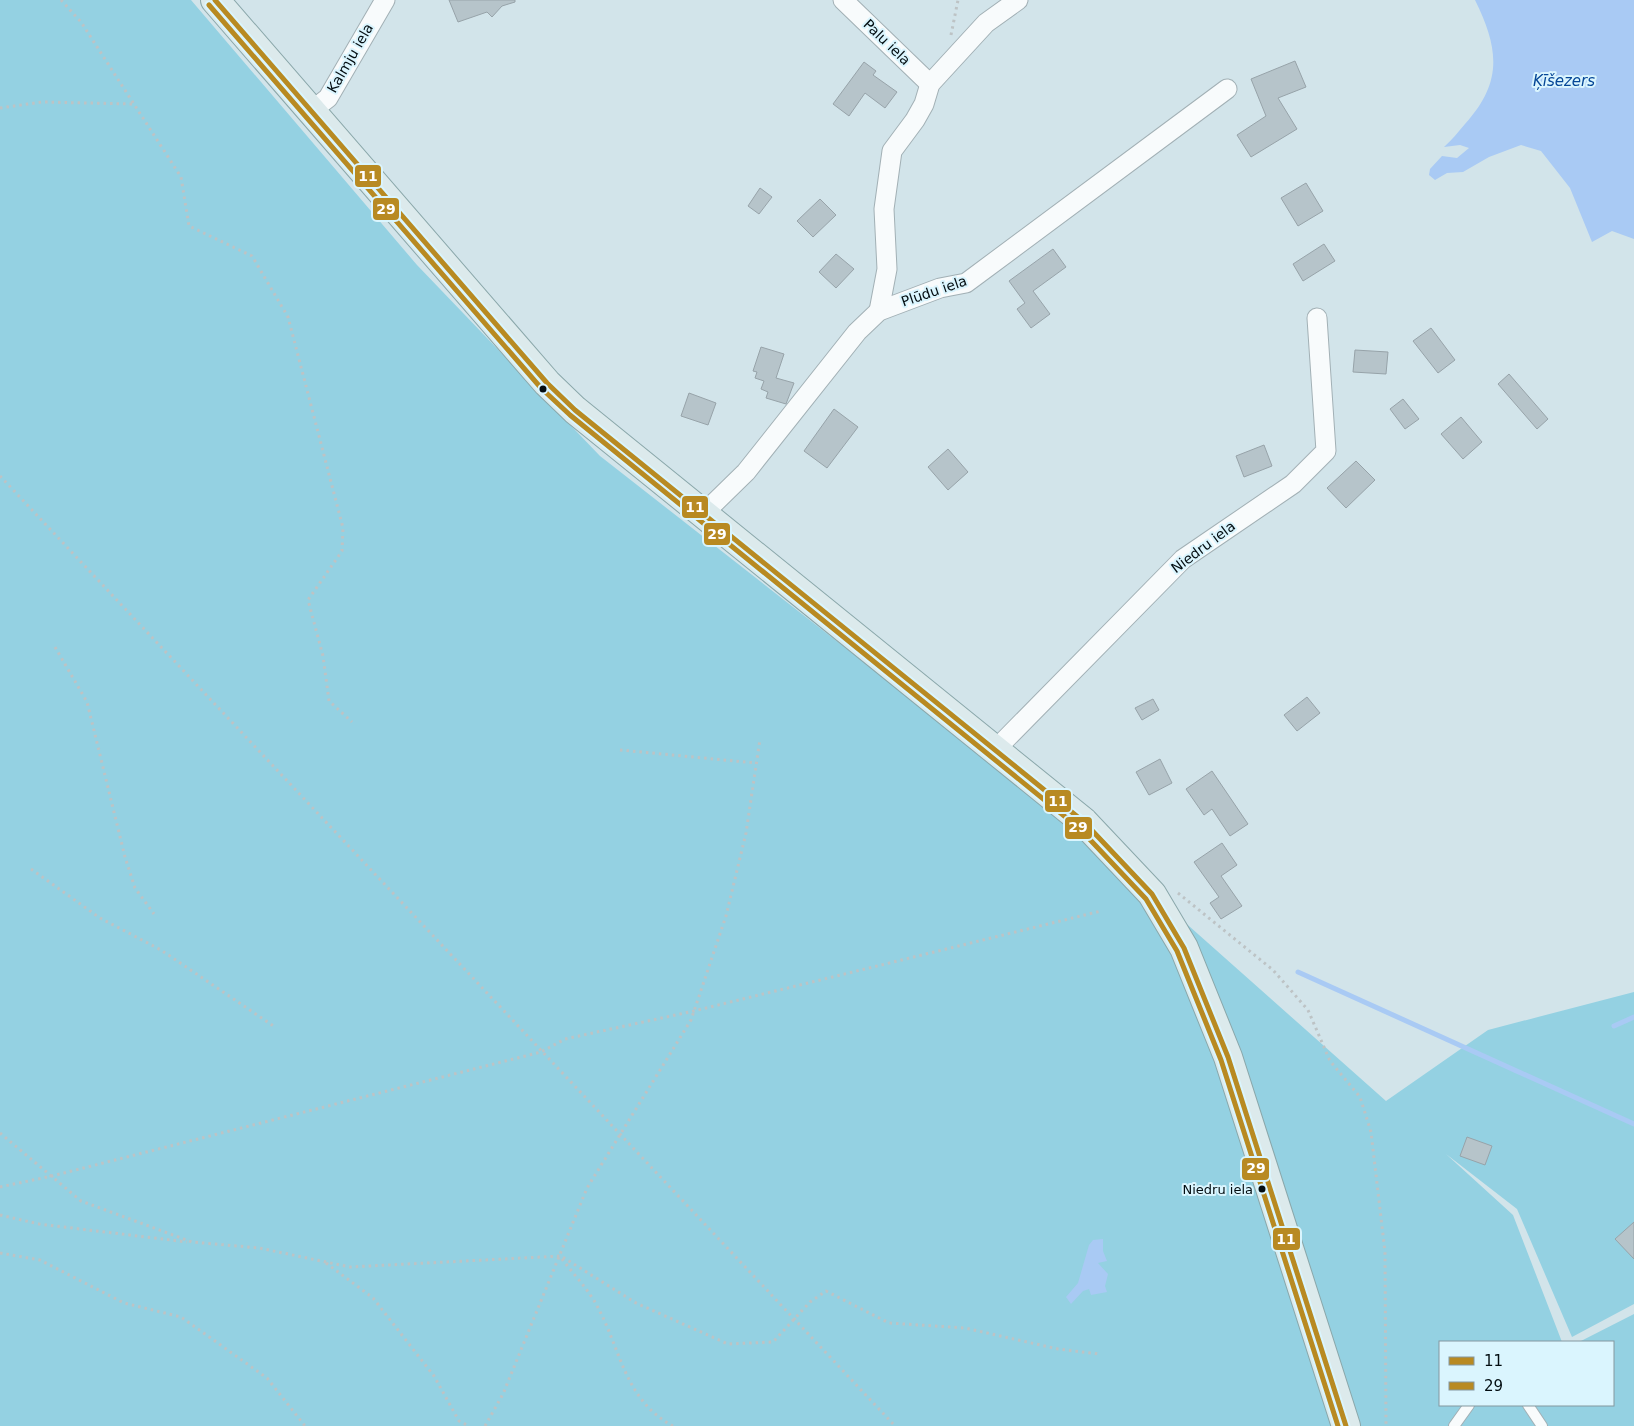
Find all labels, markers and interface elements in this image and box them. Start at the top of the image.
street label: Palu iela [860,16,914,68]
street label: Kalmju iela [324,21,376,95]
water label: Ķīšezers [1533,72,1595,90]
line badge: 11 [354,164,382,188]
text: 11 [358,168,378,184]
line badge: 29 [372,197,400,221]
text: 29 [376,201,396,217]
street label: Plūdu iela [899,272,969,310]
unlabelled marker [538,384,548,394]
line badge: 11 [681,495,709,519]
text: 11 [685,499,705,515]
street label: Niedru iela [1168,518,1238,576]
line badge: 29 [703,522,731,546]
text: 29 [707,526,727,542]
line badge: 11 [1044,789,1072,813]
text: 11 [1048,793,1068,809]
line badge: 29 [1064,816,1093,840]
text: 29 [1068,819,1088,835]
line badge: 29 [1241,1157,1270,1181]
text: 29 [1246,1160,1266,1176]
place label: Niedru iela [1183,1182,1253,1197]
marker: Niedru iela [1257,1184,1267,1194]
line badge: 11 [1272,1227,1301,1251]
text: 11 [1276,1231,1296,1247]
legend [1439,1341,1614,1406]
text: 11 [1484,1352,1503,1370]
text: 29 [1484,1377,1503,1395]

